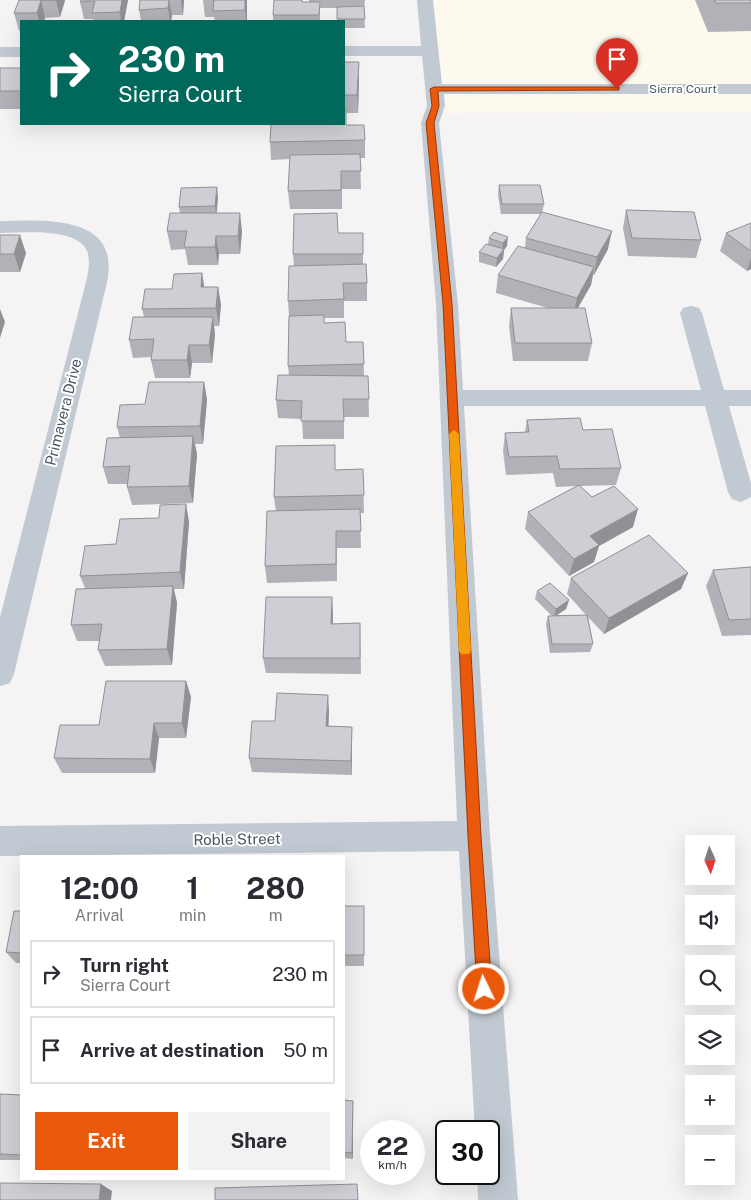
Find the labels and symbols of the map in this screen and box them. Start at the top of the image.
pin [596,38,638,89]
street label: Sierra Court [649,82,717,96]
street label: Primavera Drive [41,357,85,467]
street label: Roble Street [193,830,281,848]
north arrow [685,835,735,885]
position arrow [457,962,509,1014]
speed limit sign: 30 [435,1120,500,1185]

